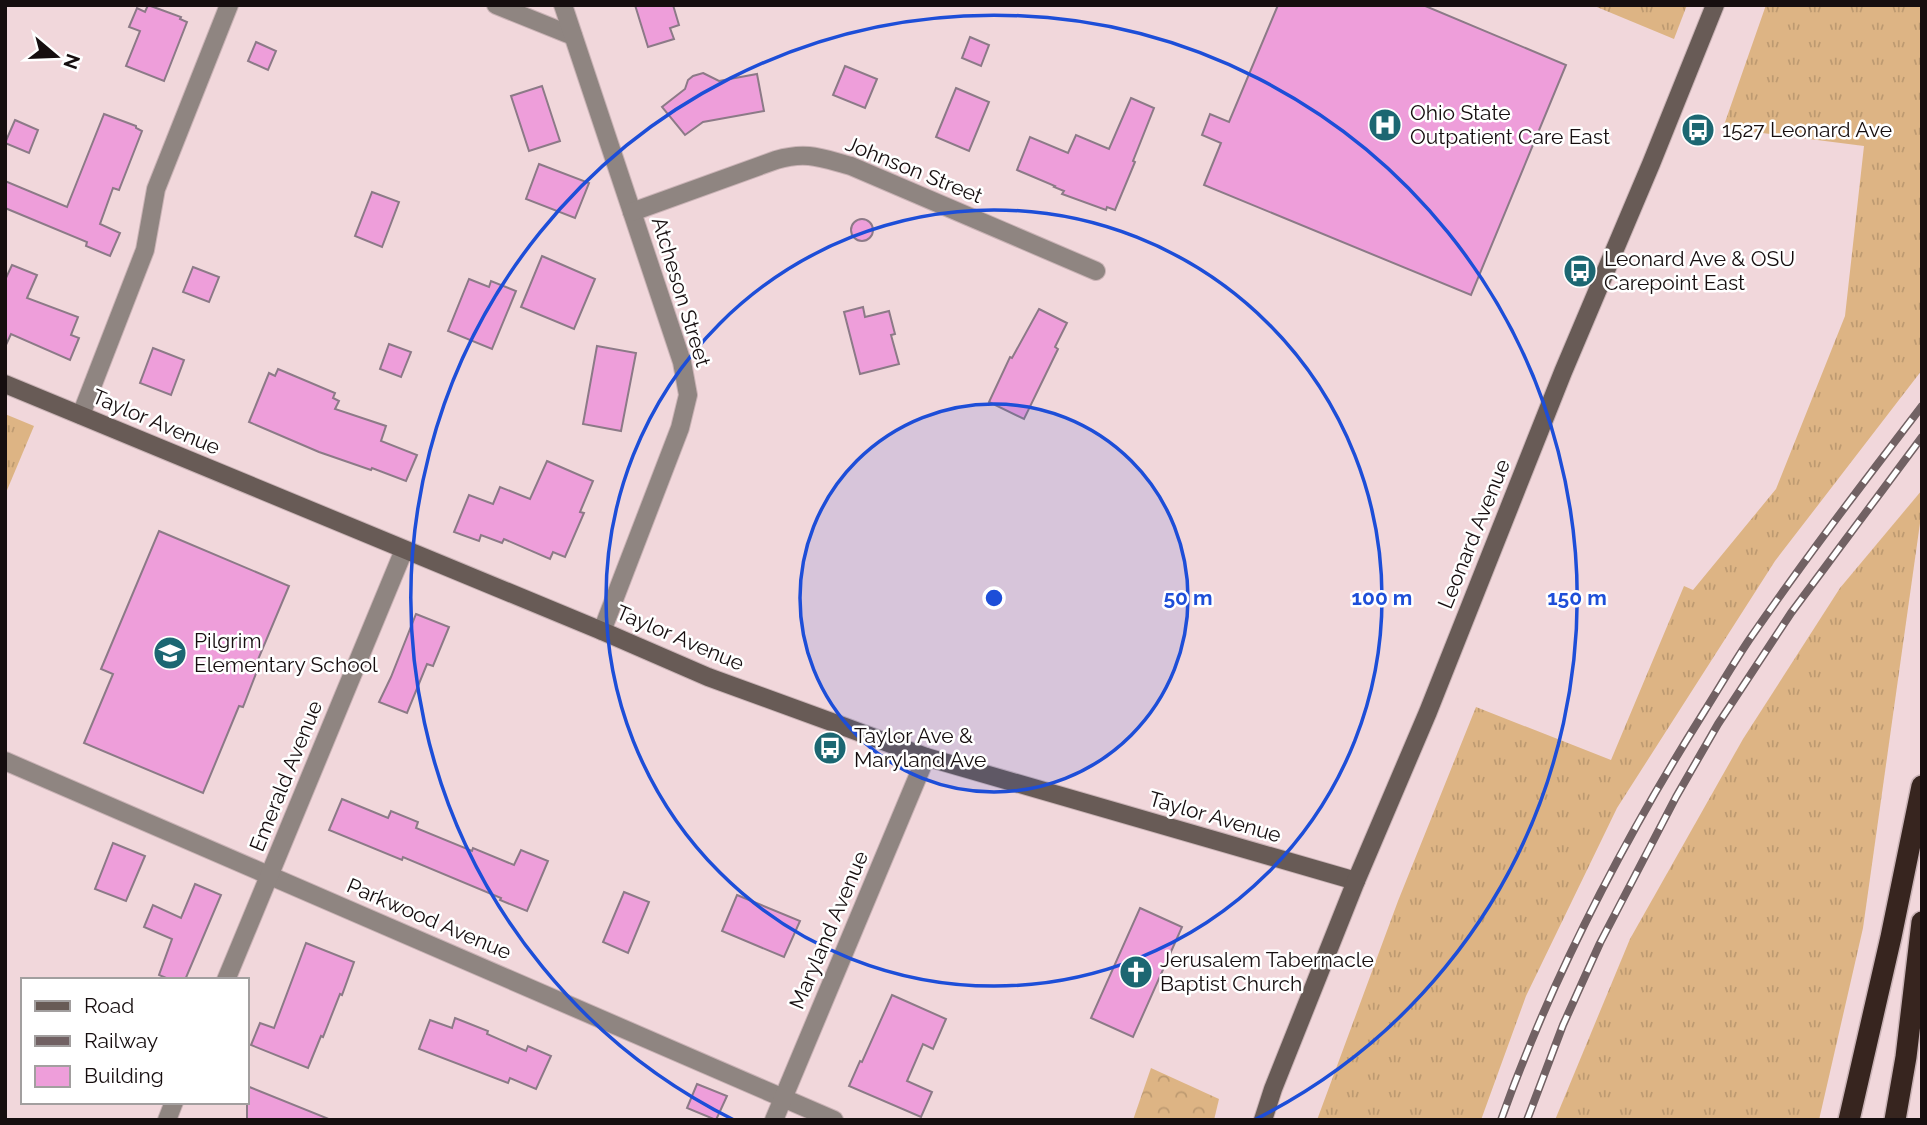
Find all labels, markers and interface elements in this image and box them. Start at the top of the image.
north arrow [21,21,91,91]
text: N [59,51,85,72]
place label: Ohio State Outpatient Care East [1410,100,1610,149]
hospital icon: Ohio State Outpatient Care East [1366,106,1404,144]
bus stop icon: 1527 Leonard Ave [1679,111,1717,149]
place label: 1527 Leonard Ave [1722,117,1892,142]
street label: Johnson Street [842,131,986,208]
street label: Atcheson Street [647,214,716,370]
place label: Leonard Ave & OSU Carepoint East [1604,246,1795,295]
bus stop icon: Leonard Ave & OSU Carepoint East [1561,252,1599,290]
street label: Taylor Avenue [88,383,224,460]
street label: Leonard Avenue [1432,455,1515,612]
text: 50 m [1163,585,1213,610]
text: 100 m [1352,585,1412,610]
text: 150 m [1547,585,1607,610]
centre of rings [982,586,1006,610]
street label: Taylor Avenue [612,599,748,676]
place label: Pilgrim Elementary School [194,628,378,677]
school or university icon: Pilgrim Elementary School [151,634,189,672]
street label: Emerald Avenue [244,697,327,855]
place label: Taylor Ave & Maryland Ave [854,723,986,772]
bus stop icon: Taylor Ave & Maryland Ave [811,729,849,767]
street label: Taylor Avenue [1146,786,1284,847]
street label: Maryland Avenue [784,847,873,1013]
street label: Parkwood Avenue [343,873,515,964]
place label: Jerusalem Tabernacle Baptist Church [1160,947,1374,996]
church icon: Jerusalem Tabernacle Baptist Church [1117,953,1155,991]
legend [21,978,248,1104]
text: Road [84,993,134,1018]
text: Railway [84,1028,158,1053]
text: Building [84,1063,164,1088]

